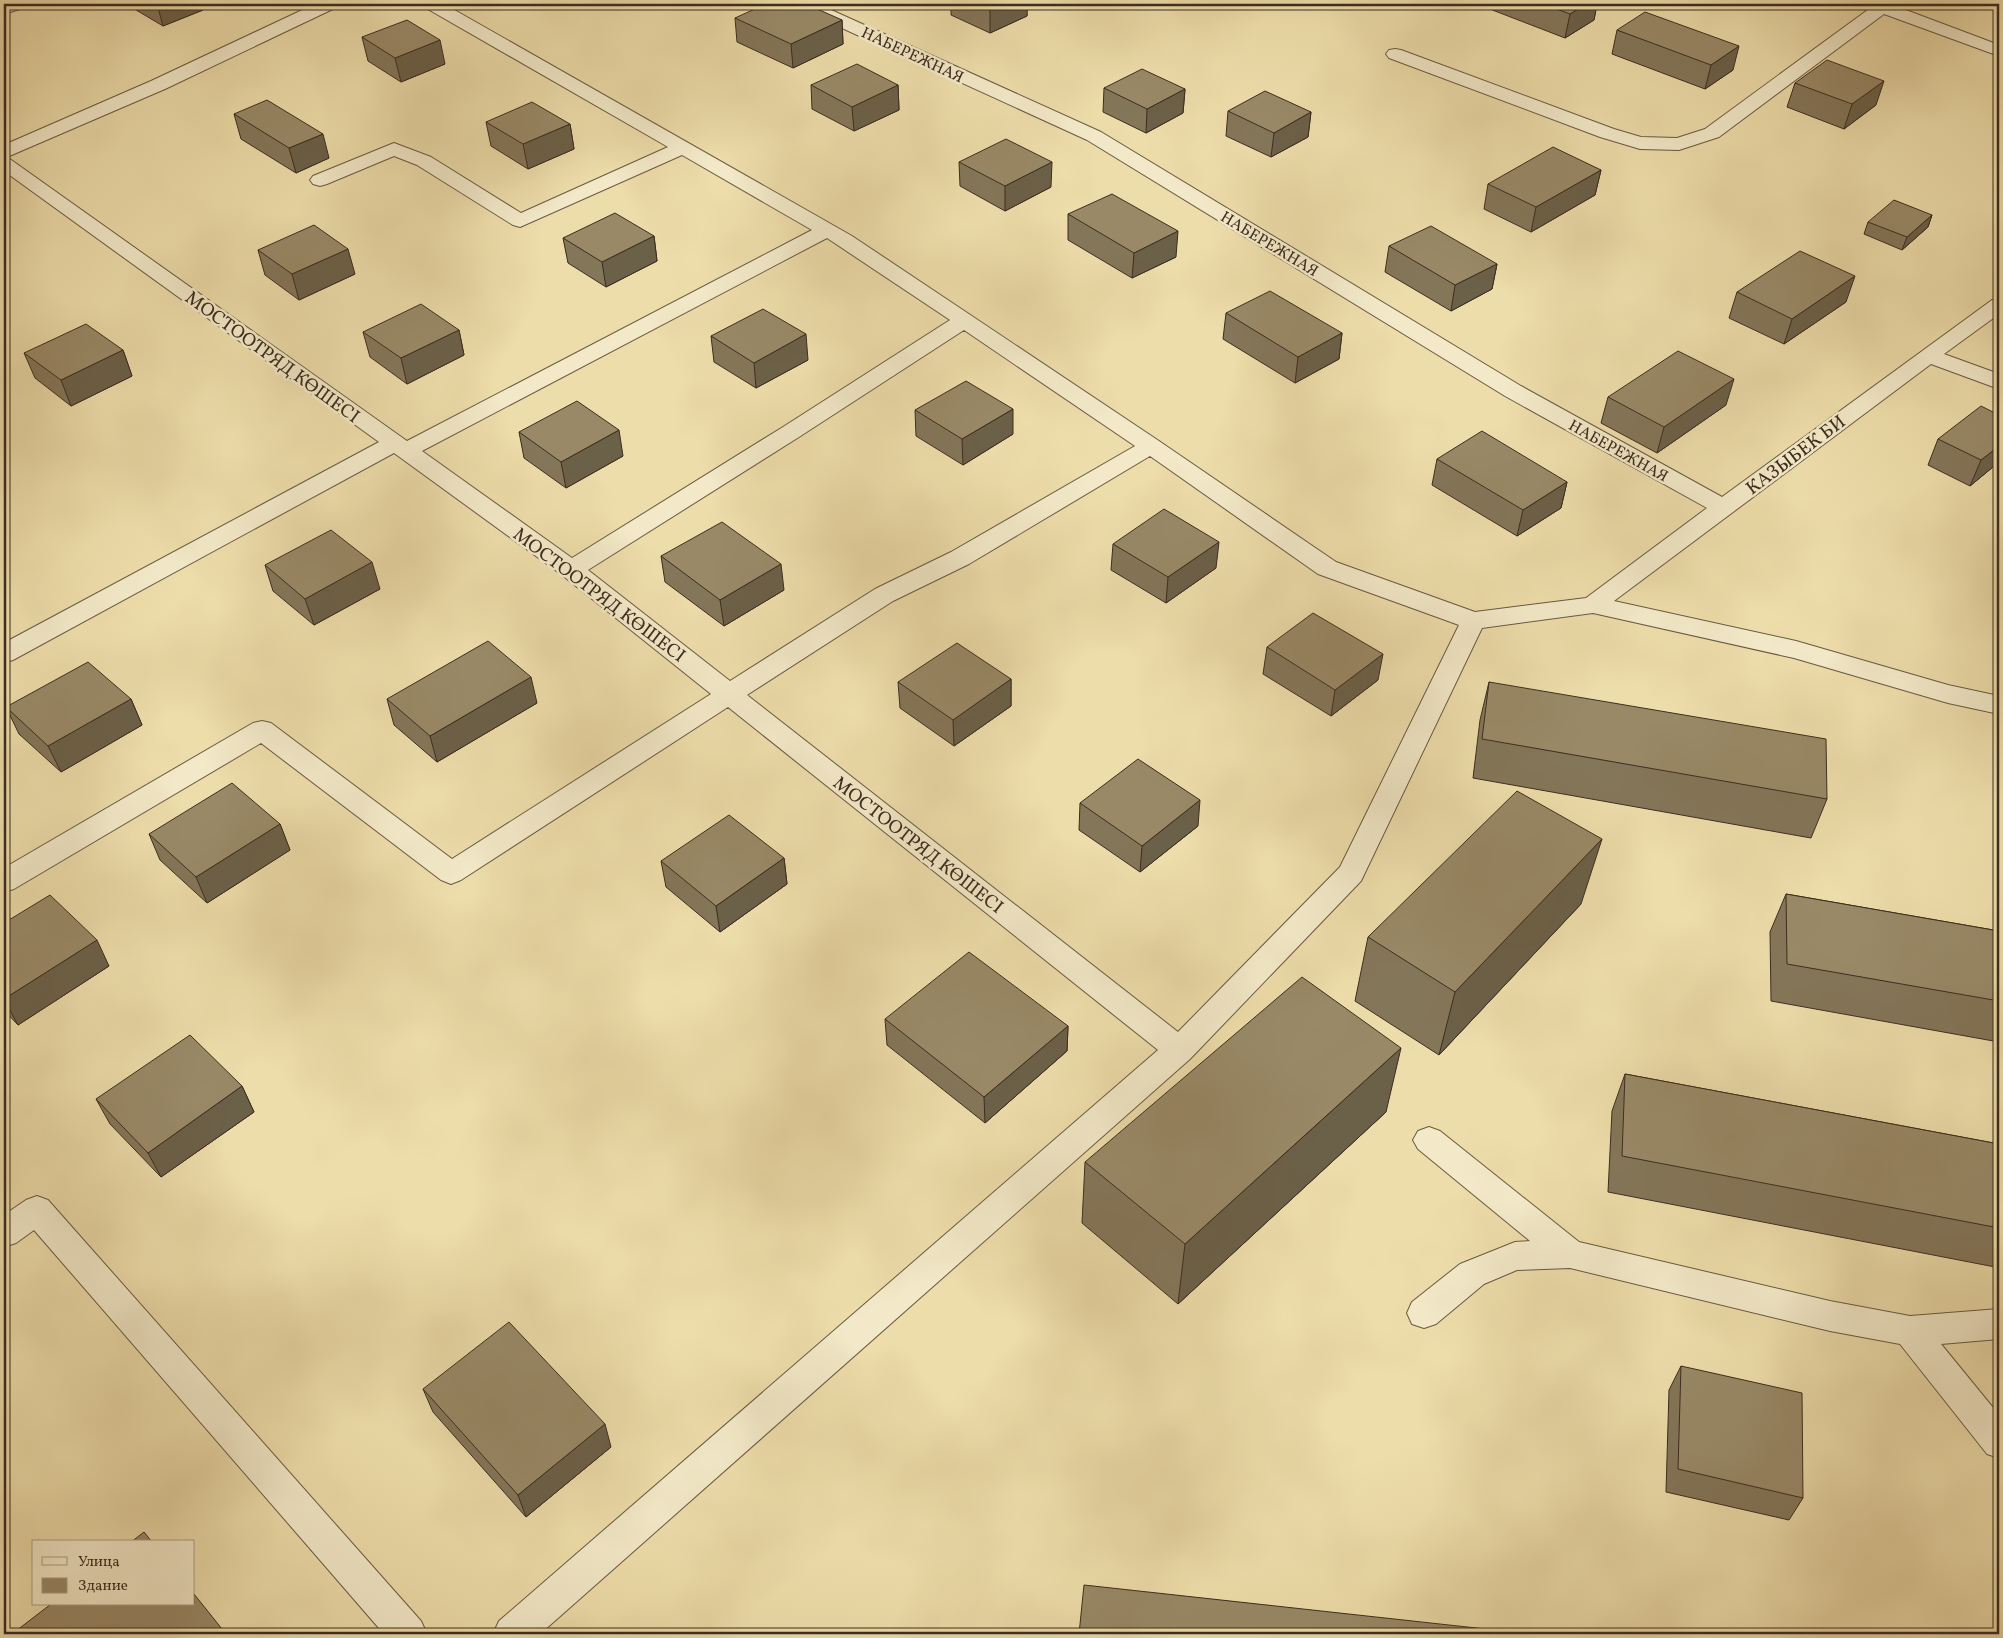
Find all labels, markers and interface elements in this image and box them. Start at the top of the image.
street label: НАБЕРЕЖНАЯ [857,22,967,89]
street label: НАБЕРЕЖНАЯ [1216,207,1322,283]
street label: МОСТООТРЯД КӨШЕСІ [179,285,364,430]
street label: КАЗЫБЕК БИ [1741,409,1851,502]
street label: НАБЕРЕЖНАЯ [1564,415,1672,488]
street label: МОСТООТРЯД КӨШЕСІ [507,522,690,669]
street label: МОСТООТРЯД КӨШЕСІ [827,771,1008,920]
legend [32,1540,195,1606]
text: Улица [78,1552,120,1573]
text: Здание [78,1576,128,1597]

